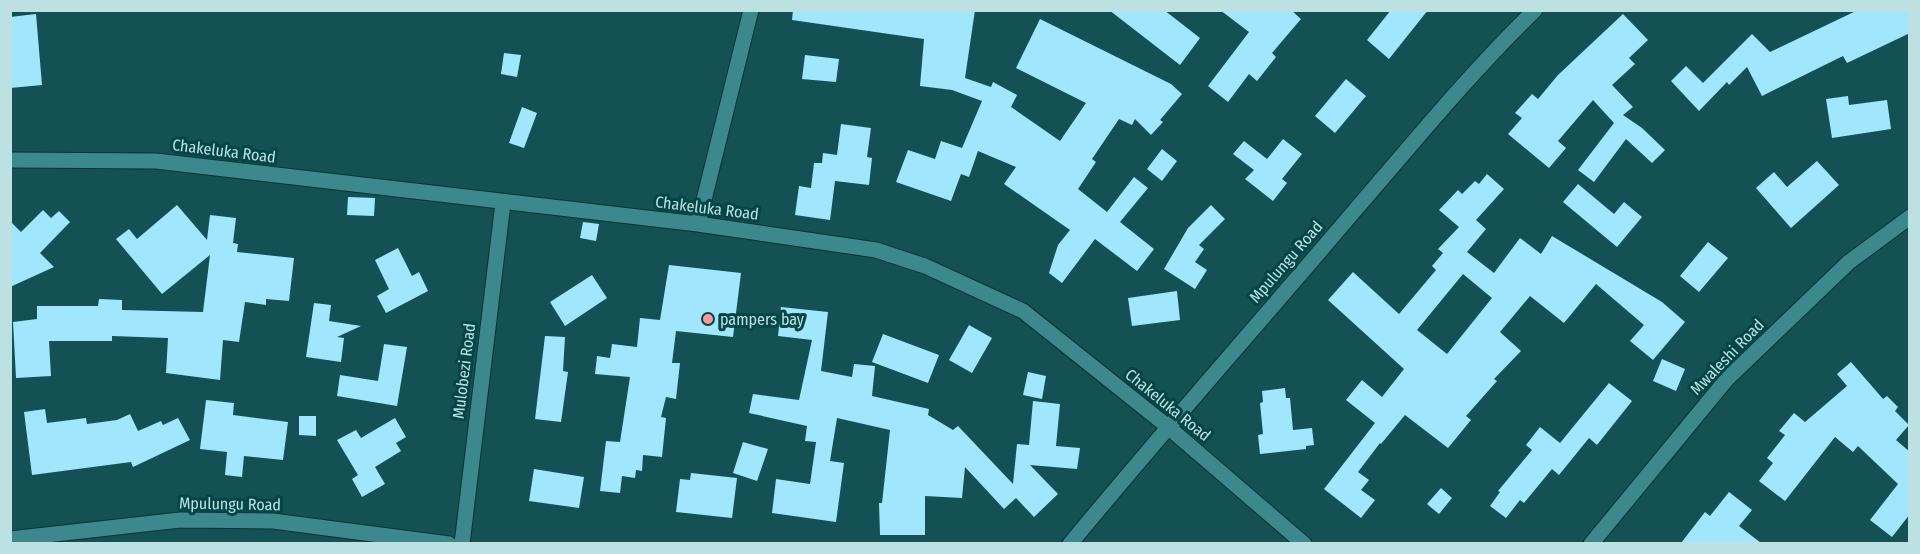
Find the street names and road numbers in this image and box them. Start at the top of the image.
street label: Chakeluka Road [171,135,277,167]
street label: Chakeluka Road [654,192,760,224]
street label: Mpulungu Road [1245,217,1327,307]
street label: Mwaleshi Road [1686,315,1768,399]
street label: Mulobezi Road [449,322,479,420]
street label: Chakeluka Road [1122,365,1214,445]
street label: Mpulungu Road [179,494,281,514]

